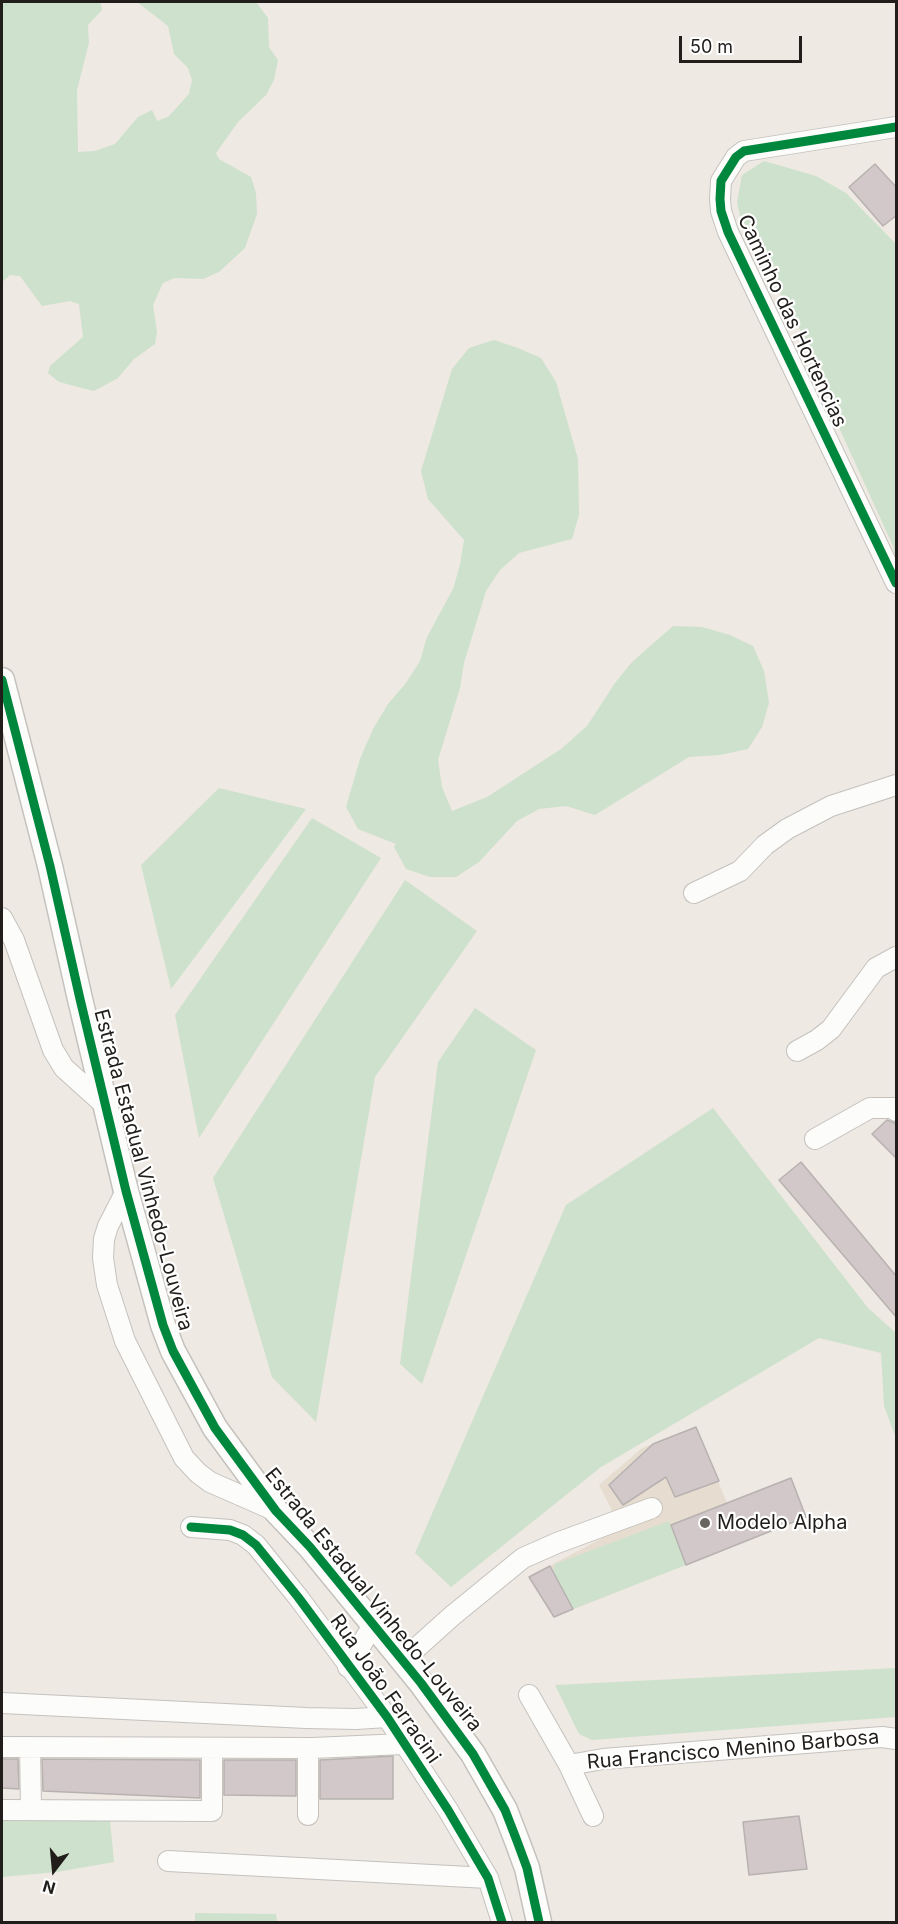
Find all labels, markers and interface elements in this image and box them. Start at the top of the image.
scale bar [682,24,805,62]
text: 50 m [690,36,733,57]
street label: Caminho das Hortencias [732,211,852,431]
street label: Estrada Estadual Vinhedo-Louveira [88,1007,198,1333]
street label: Estrada Estadual Vinhedo-Louveira [259,1464,487,1736]
place label: Modelo Alpha [717,1511,847,1535]
marker: Modelo Alpha [698,1516,712,1530]
street label: Rua João Ferracini [325,1610,445,1768]
street label: Rua Francisco Menino Barbosa [586,1725,880,1775]
north arrow [24,1840,84,1900]
text: N [40,1876,58,1899]

